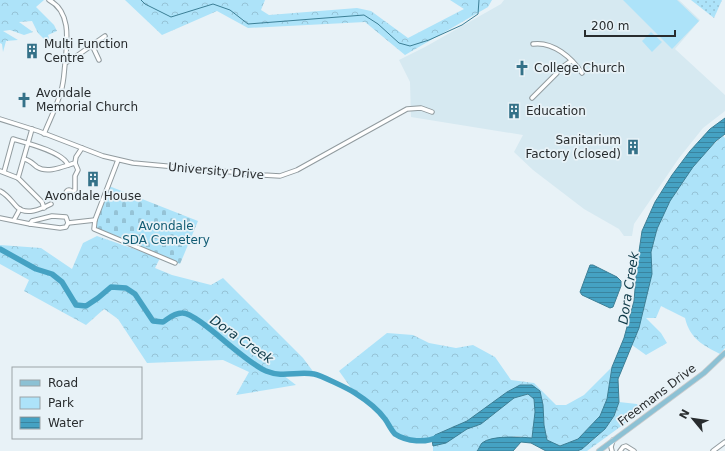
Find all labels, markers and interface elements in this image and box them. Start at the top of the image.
scale bar [585,12,675,38]
text: 200 m [591,19,629,33]
place label: Multi Function Centre [44,37,128,65]
building icon: Multi Function Centre [23,42,41,60]
church icon: College Church [513,59,531,77]
place label: College Church [534,61,625,75]
place label: Avondale Memorial Church [36,86,138,114]
church icon: Avondale Memorial Church [15,91,33,109]
building icon: Education [505,102,523,120]
place label: Education [526,104,586,118]
place label: Sanitarium Factory (closed) [525,133,621,161]
building icon: Sanitarium Factory (closed) [624,138,642,156]
street label: University Drive [167,160,265,182]
building icon: Avondale House [84,170,102,188]
place label: Avondale House [45,189,141,203]
park label: Avondale SDA Cemetery [122,219,210,247]
water label: Dora Creek [615,250,642,325]
water label: Dora Creek [207,312,276,367]
street label: Freemans Drive [615,361,699,429]
legend [12,367,142,439]
text: Road [48,376,78,390]
text: Park [48,396,74,410]
north arrow [673,399,713,439]
text: N [677,407,693,422]
text: Water [48,416,84,430]

